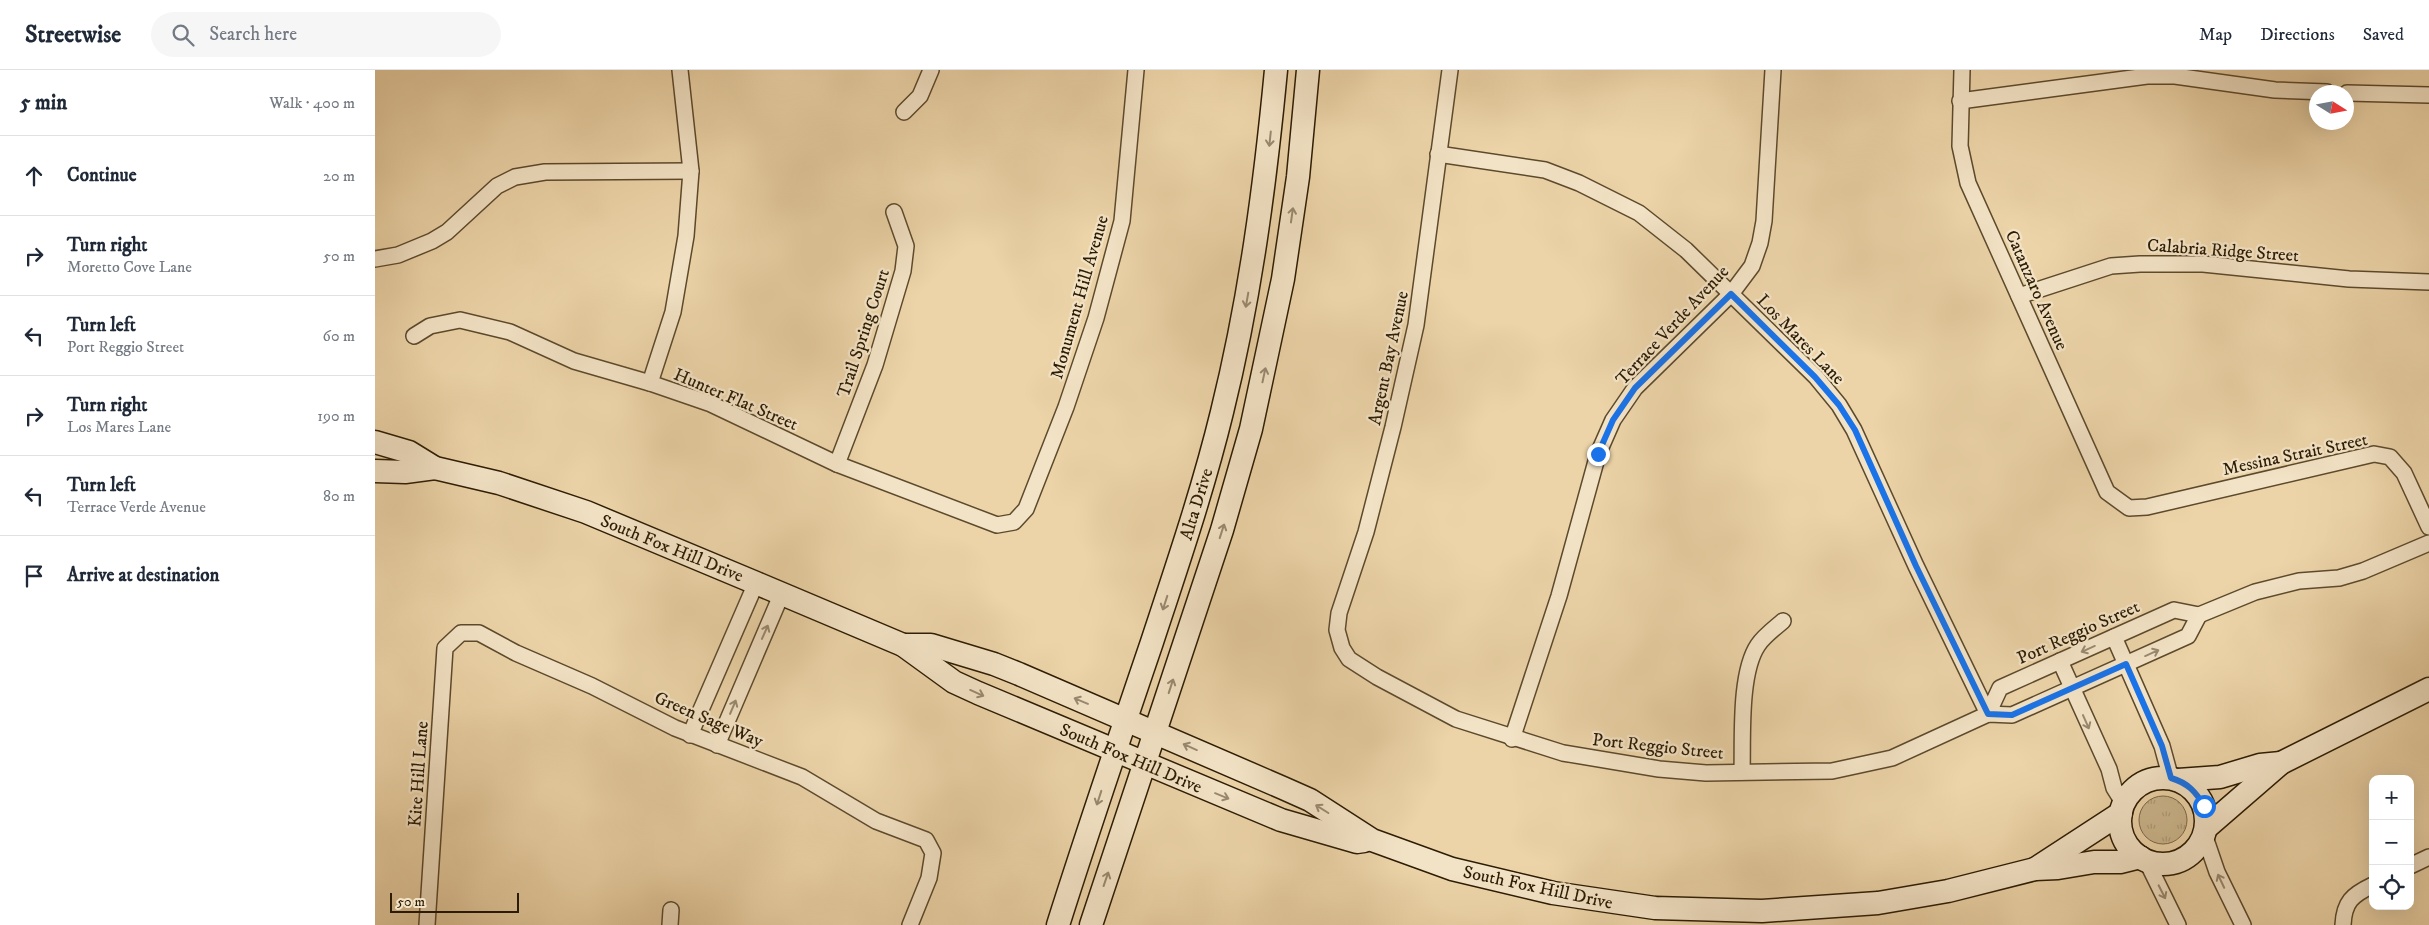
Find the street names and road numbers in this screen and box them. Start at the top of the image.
street label: Monument Hill Avenue [1046,213,1114,382]
street label: Catanzaro Avenue [2000,227,2072,354]
street label: Calabria Ridge Street [2146,235,2300,267]
street label: Terrace Verde Avenue [1611,261,1734,390]
street label: Trail Spring Court [833,266,895,400]
street label: Argent Bay Avenue [1364,289,1414,427]
street label: Los Mares Lane [1752,290,1849,389]
street label: Hunter Flat Street [670,364,801,436]
street label: Messina Strait Street [2221,429,2370,481]
street label: Alta Drive [1176,466,1218,543]
street label: South Fox Hill Drive [597,510,746,588]
street label: Port Reggio Street [2014,596,2143,670]
street label: Green Sage Way [651,687,767,753]
street label: South Fox Hill Drive [1056,719,1205,799]
street label: Kite Hill Lane [404,720,434,828]
street label: Port Reggio Street [1591,729,1725,765]
street label: South Fox Hill Drive [1461,861,1615,915]

